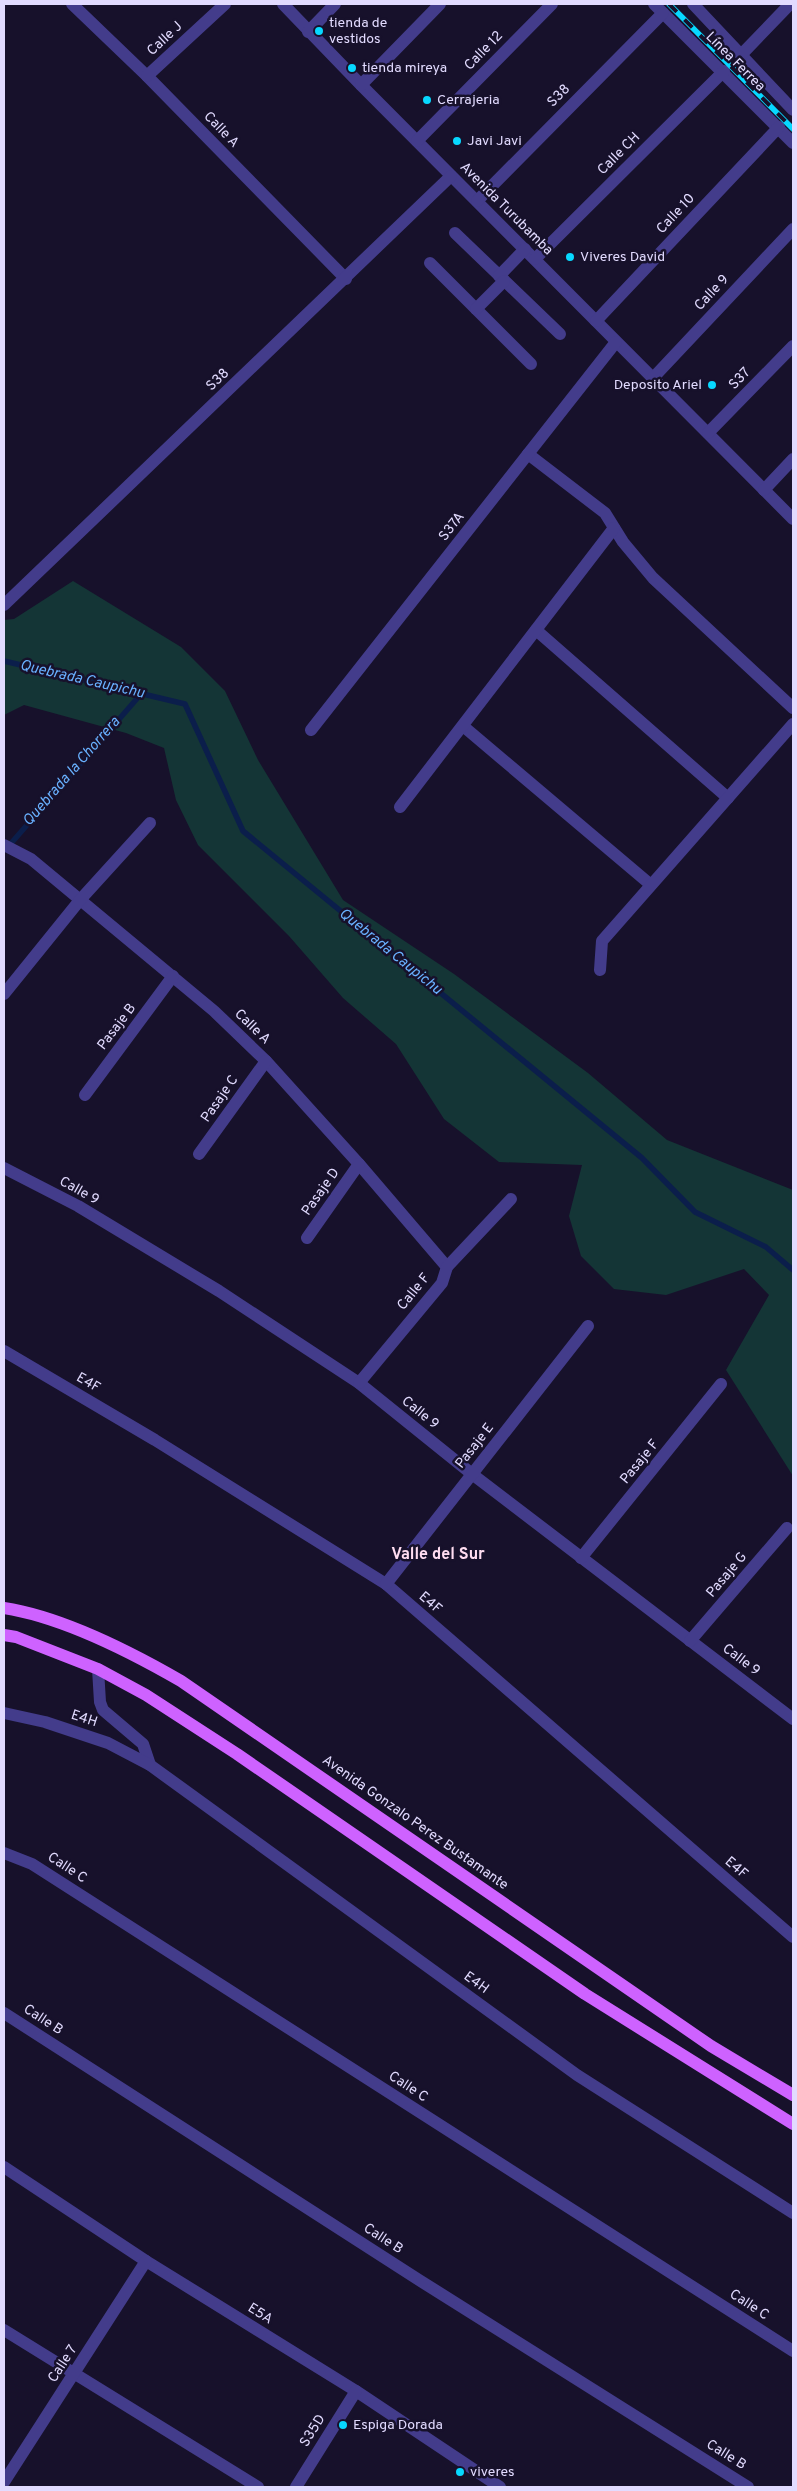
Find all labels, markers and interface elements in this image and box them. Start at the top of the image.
place label: tienda de vestidos [329,15,387,48]
street label: Calle J [144,18,186,60]
marker: tienda de vestidos [313,25,325,37]
street label: Calle 12 [461,28,507,74]
street label: Línea Ferrea [702,29,768,95]
place label: tienda mireya [362,60,447,77]
marker: tienda mireya [346,62,358,74]
street label: S38 [544,81,574,111]
place label: Cerrajeria [437,92,500,109]
marker: Cerrajeria [421,94,433,106]
street label: Calle A [200,108,242,152]
street label: Calle CH [594,129,644,179]
place label: Javi Javi [467,133,522,150]
marker: Javi Javi [451,135,463,147]
street label: Avenida Turubamba [456,159,556,259]
street label: Calle 10 [653,190,699,238]
place label: Viveres David [580,249,665,266]
marker: Viveres David [564,251,576,263]
street label: Calle 9 [691,271,733,315]
street label: S37 [726,364,754,394]
street label: S38 [203,365,233,395]
place label: Deposito Ariel [614,377,702,394]
marker: Deposito Ariel [706,379,718,391]
street label: S37A [435,509,469,545]
water label: Quebrada Caupichu [18,656,147,704]
water label: Quebrada la Chorrera [19,713,125,831]
water label: Quebrada Caupichu [335,905,446,1000]
street label: Pasaje B [94,1000,140,1054]
street label: Calle A [230,1006,274,1048]
street label: Pasaje C [198,1072,242,1126]
street label: Pasaje D [299,1165,343,1219]
street label: Calle 9 [56,1173,102,1209]
street label: Calle F [394,1270,434,1314]
street label: E4F [73,1369,103,1397]
street label: Calle 9 [398,1393,442,1433]
street label: Pasaje E [452,1420,498,1472]
street label: Pasaje F [617,1436,663,1488]
district label: Valle del Sur [391,1545,485,1565]
street label: Pasaje G [703,1549,751,1601]
street label: E4F [415,1588,445,1618]
street label: Calle 9 [719,1640,763,1680]
street label: E4H [69,1707,99,1731]
street label: Avenida Gonzalo Perez Bustamante [319,1752,511,1894]
street label: Calle C [44,1849,90,1887]
street label: E4F [721,1853,751,1883]
street label: E4H [460,1968,492,1998]
street label: Calle B [20,2001,66,2039]
street label: Calle C [385,2068,431,2106]
street label: Calle B [360,2220,406,2258]
street label: Calle C [726,2286,772,2324]
street label: E5A [244,2300,276,2328]
street label: Calle 7 [45,2342,81,2386]
street label: S35D [297,2412,329,2450]
place label: Espiga Dorada [353,2417,443,2434]
marker: Espiga Dorada [337,2419,349,2431]
street label: Calle B [703,2436,749,2474]
place label: viveres [470,2464,515,2481]
marker: viveres [454,2466,466,2478]

